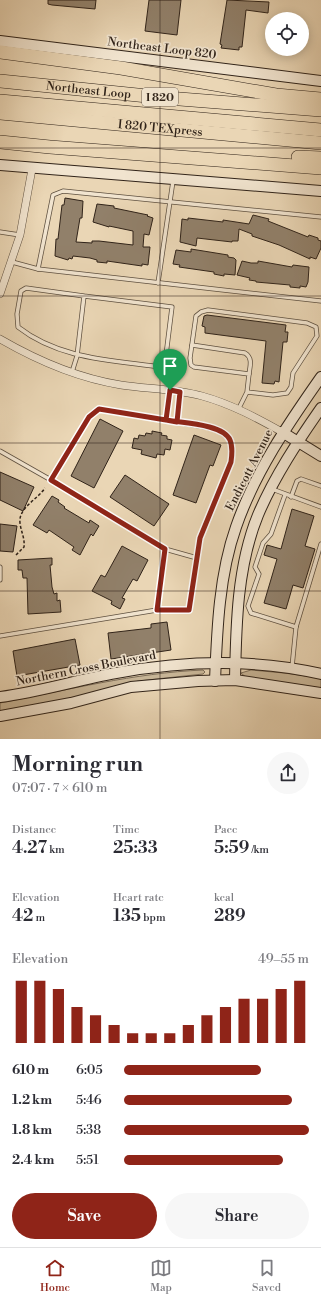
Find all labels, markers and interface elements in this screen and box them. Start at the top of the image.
map controls [265,12,309,56]
button: locate [265,12,309,56]
street label: Northeast Loop 820 [107,34,217,63]
street label: Northeast Loop [45,79,132,102]
road number: I 820 [142,88,178,106]
street label: I 820 TEXpress [117,117,203,140]
pin [153,349,187,390]
icon: arrive [159,355,181,377]
street label: Endicott Avenue [222,427,276,513]
street label: Northern Cross Boulevard [15,648,157,689]
text: Morning run [12,751,143,778]
button: share [267,752,309,794]
text: 07:07 · 7 × 610 m [12,780,107,796]
text: Distance [12,823,56,837]
text: Time [113,823,140,837]
text: Pace [214,823,238,837]
text: 4.27 [12,837,47,859]
text: 25:33 [113,837,158,859]
text: 5:59 [214,837,249,859]
text: km [47,843,65,857]
text: /km [249,843,269,857]
text: Elevation [12,891,60,905]
text: Heart rate [113,891,164,905]
text: kcal [214,891,234,905]
text: 42 [12,905,33,927]
text: 135 [113,905,141,927]
text: 289 [214,905,246,927]
text: m [33,911,45,925]
text: bpm [141,911,166,925]
text: Elevation [12,951,68,967]
text: 49–55 m [258,951,309,967]
text: 610 m [12,1062,49,1078]
text: 6:05 [76,1062,103,1078]
text: 1.2 km [12,1092,52,1108]
text: 5:46 [76,1092,102,1108]
text: 1.8 km [12,1122,52,1138]
text: 5:38 [76,1122,101,1138]
text: 2.4 km [12,1152,54,1168]
text: 5:51 [76,1152,99,1168]
button: Save [12,1193,157,1239]
button: Share [165,1193,309,1239]
tab: Home [40,1257,70,1295]
tab: Map [150,1257,172,1295]
tab: Saved [252,1257,281,1295]

